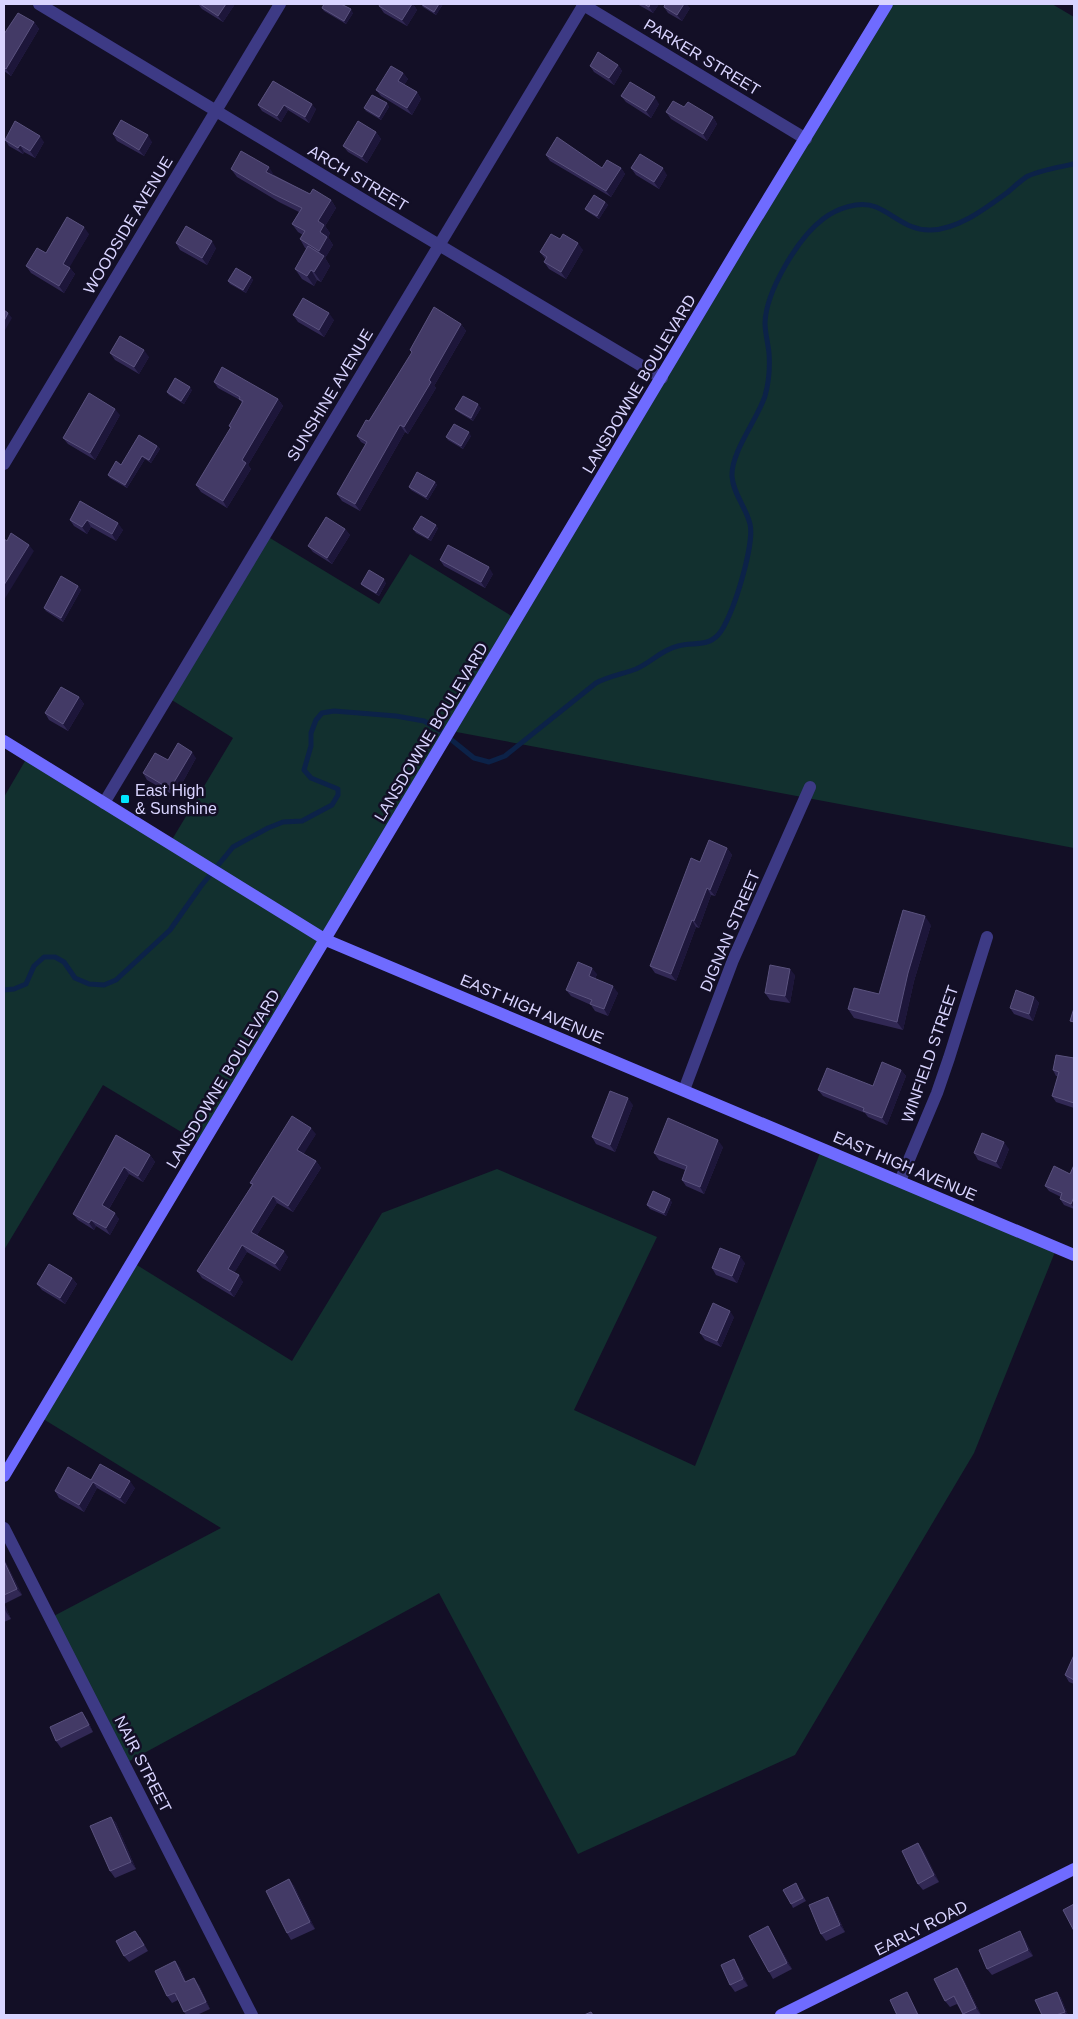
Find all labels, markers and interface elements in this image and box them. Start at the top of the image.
street label: PARKER STREET [641,16,763,98]
street label: ARCH STREET [305,142,411,214]
street label: WOODSIDE AVENUE [80,153,176,297]
street label: LANSDOWNE BOULEVARD [579,292,699,476]
street label: SUNSHINE AVENUE [284,326,376,464]
street label: LANSDOWNE BOULEVARD [371,640,491,824]
place label: East High & Sunshine [135,782,217,817]
marker: East High & Sunshine [119,793,131,805]
street label: DIGNAN STREET [697,868,763,994]
street label: EAST HIGH AVENUE [458,971,606,1047]
street label: WINFIELD STREET [899,983,962,1125]
street label: LANSDOWNE BOULEVARD [163,987,283,1171]
street label: EAST HIGH AVENUE [831,1128,979,1204]
street label: NAIR STREET [111,1713,175,1815]
street label: EARLY ROAD [872,1897,970,1959]

